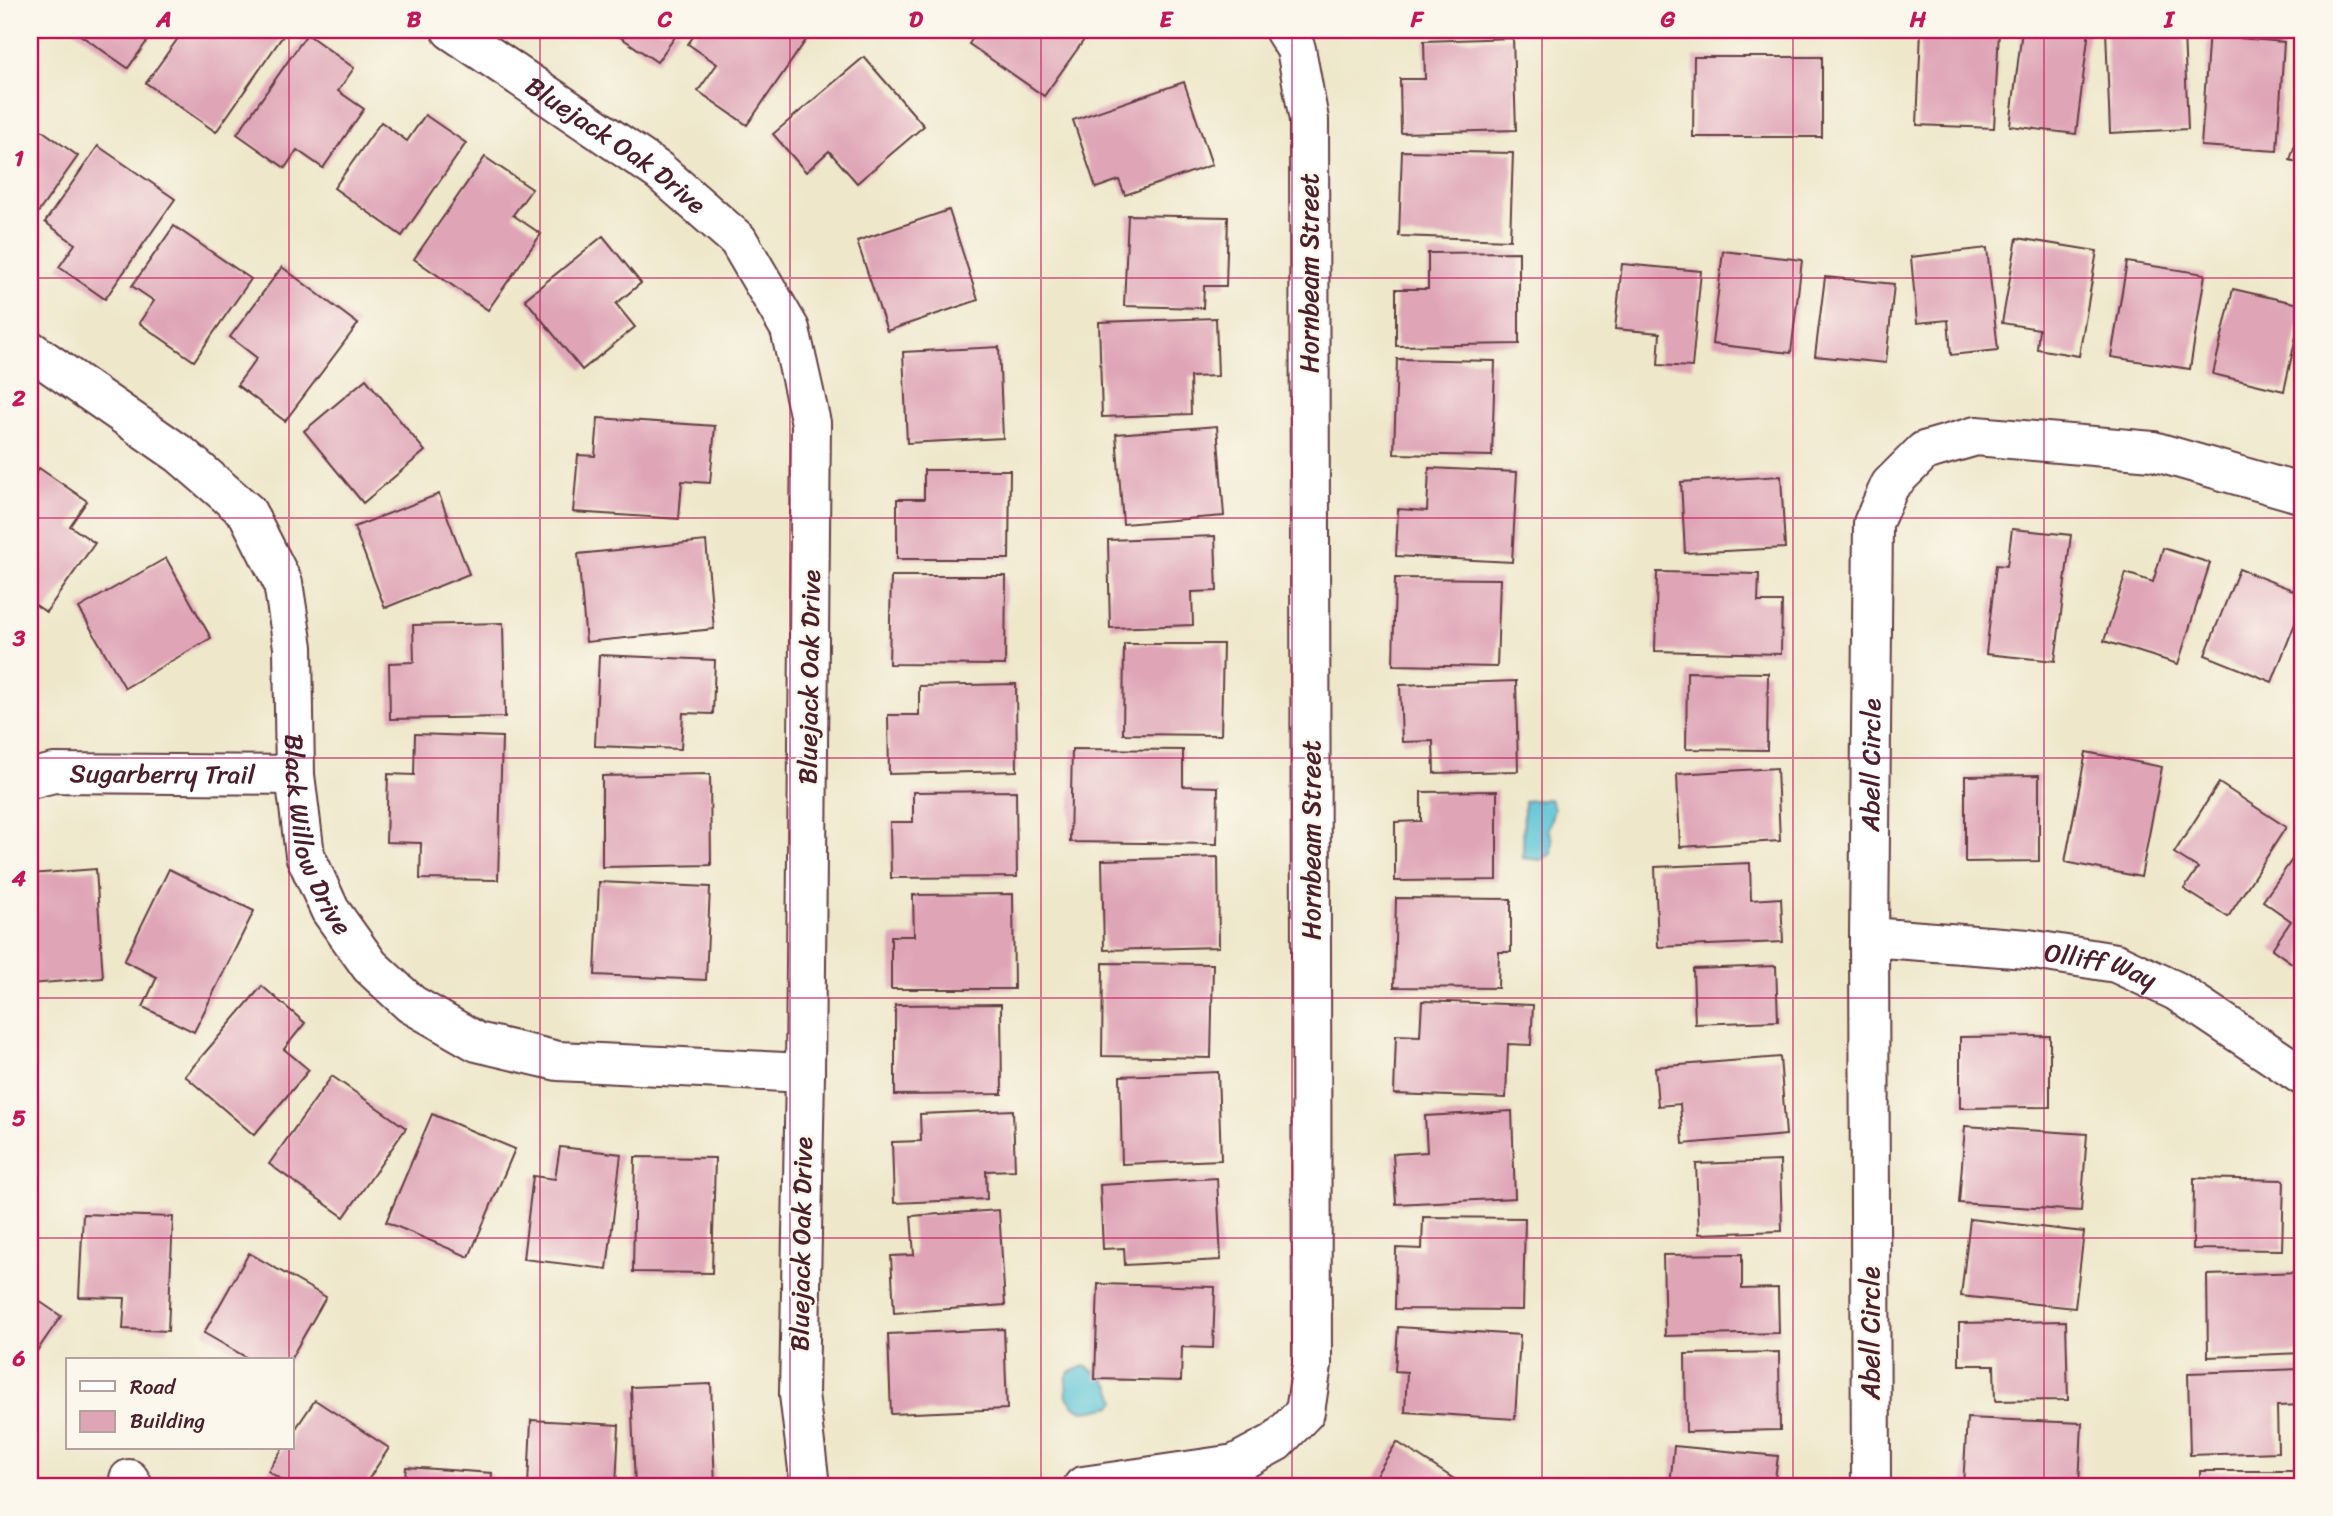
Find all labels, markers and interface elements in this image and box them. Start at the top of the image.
text: A [155,0,172,40]
text: B [407,0,422,40]
text: C [657,0,673,40]
text: D [909,0,924,40]
text: E [1160,0,1175,40]
text: F [1410,0,1425,40]
text: G [1660,0,1676,40]
text: H [1909,0,1927,40]
text: I [2163,0,2175,40]
street label: Bluejack Oak Drive [516,63,717,226]
text: 1 [14,138,24,179]
street label: Hornbeam Street [1286,173,1332,373]
text: 2 [11,378,26,419]
street label: Bluejack Oak Drive [784,569,834,785]
text: 3 [12,618,26,659]
street label: Abell Circle [1847,698,1894,833]
street label: Black Willow Drive [271,733,364,945]
street label: Hornbeam Street [1288,740,1334,940]
street label: Sugarberry Trail [69,750,256,798]
text: 4 [11,858,27,899]
street label: Olliff Way [2041,929,2165,1002]
text: 5 [12,1098,26,1139]
street label: Bluejack Oak Drive [776,1136,826,1352]
street label: Abell Circle [1847,1266,1893,1401]
text: 6 [11,1338,26,1379]
legend [66,1358,294,1450]
text: Road [130,1368,177,1406]
text: Building [130,1402,206,1440]

